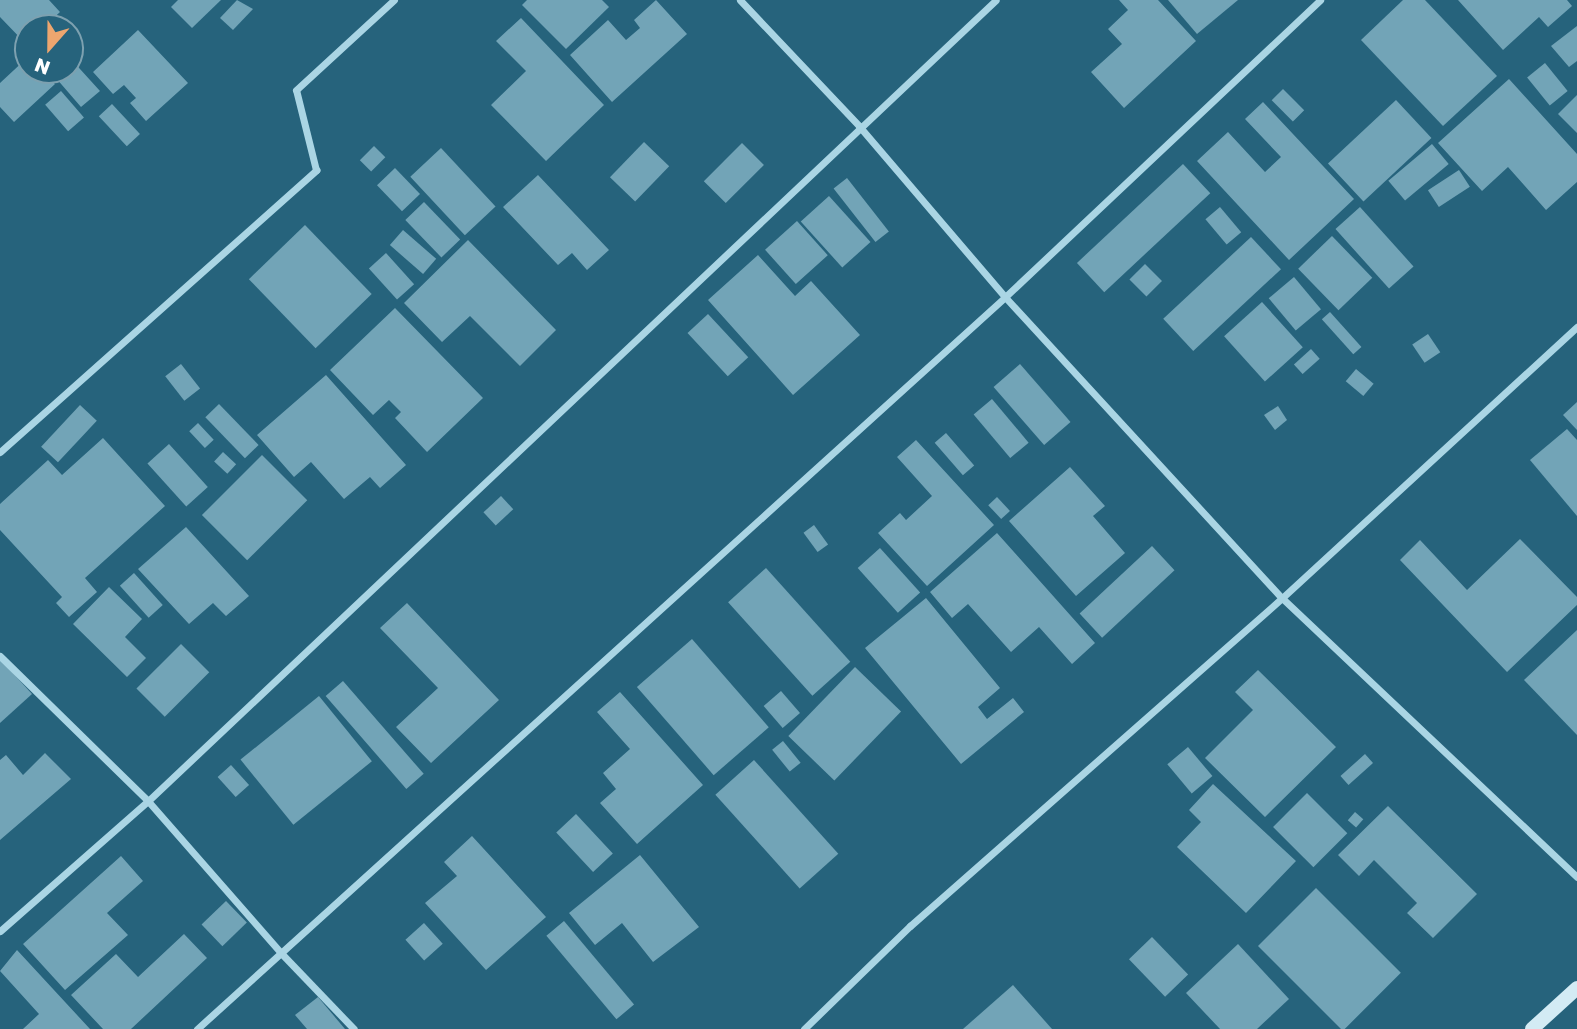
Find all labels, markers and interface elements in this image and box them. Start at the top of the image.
north arrow [14,14,84,84]
text: N [31,54,53,81]

